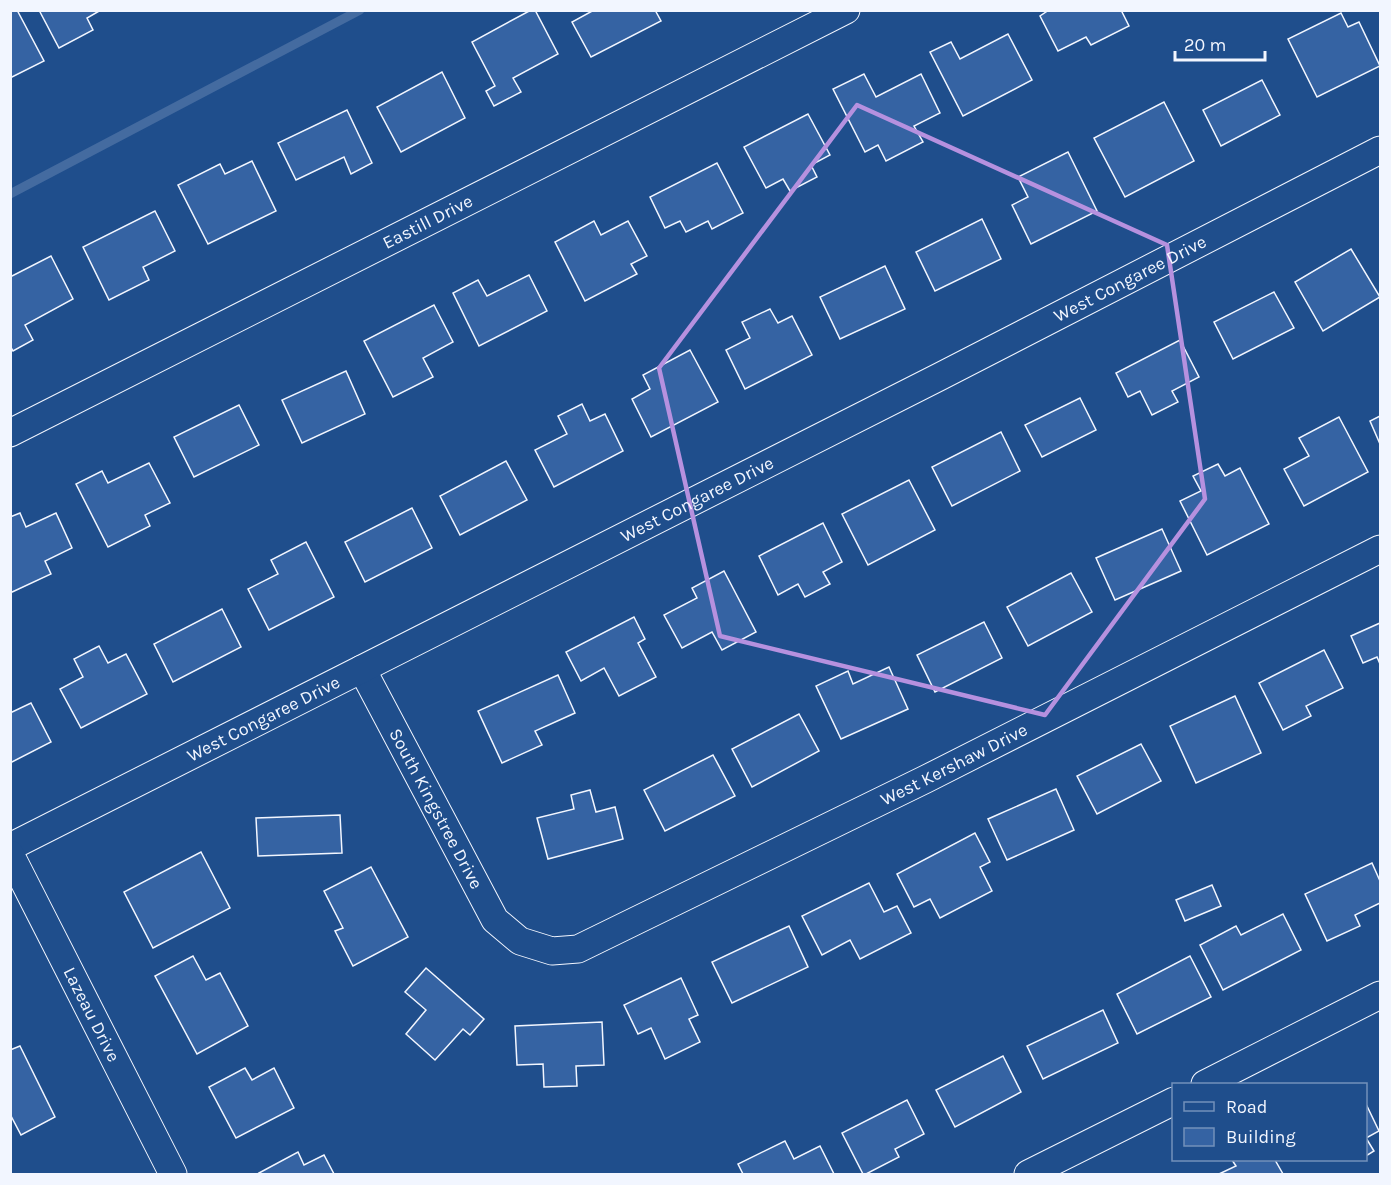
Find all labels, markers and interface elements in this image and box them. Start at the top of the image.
scale bar [1175,24,1265,62]
text: 20 m [1184,34,1226,56]
street label: Eastill Drive [379,190,476,254]
street label: West Congaree Drive [1050,230,1210,327]
street label: West Congaree Drive [617,452,777,547]
street label: West Congaree Drive [183,671,344,767]
street label: West Kershaw Drive [877,718,1031,811]
street label: South Kingstree Drive [384,725,487,893]
street label: Lazeau Drive [58,963,125,1065]
legend [1172,1083,1367,1161]
text: Road [1226,1096,1267,1118]
text: Building [1226,1126,1296,1148]

